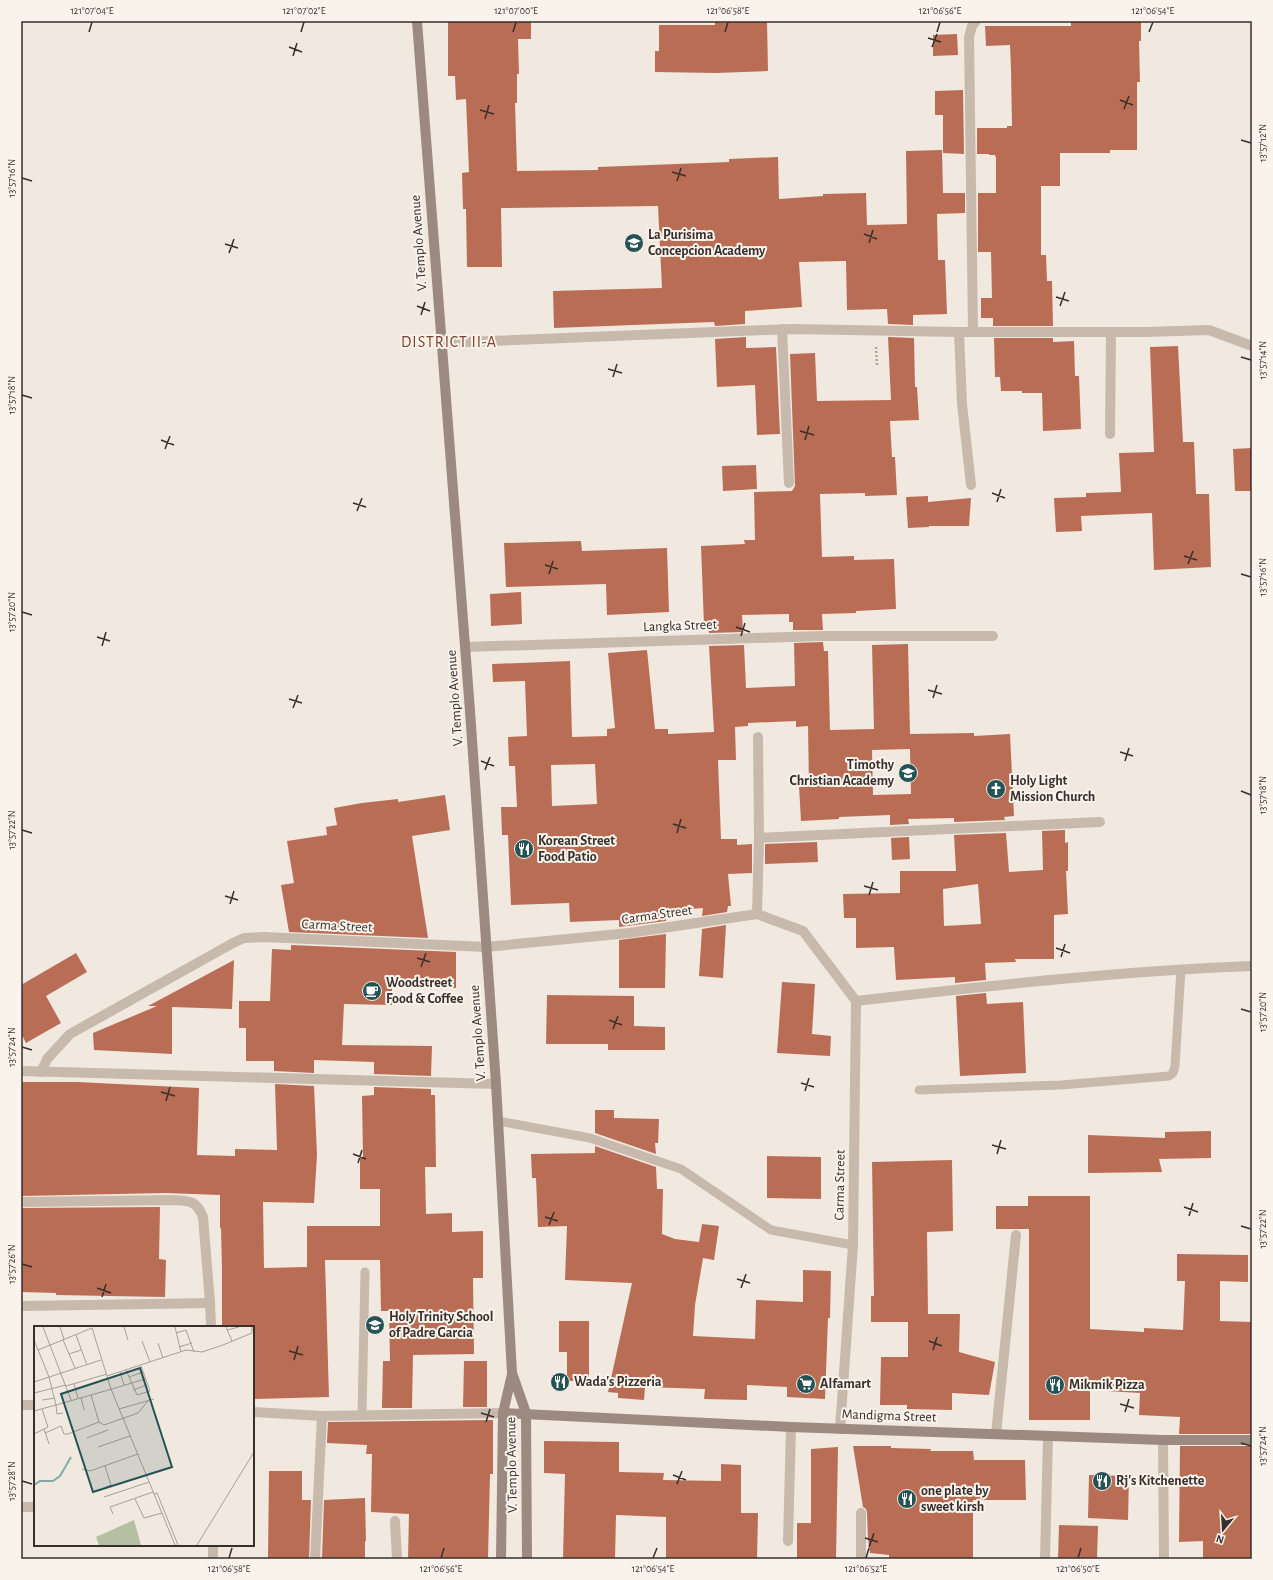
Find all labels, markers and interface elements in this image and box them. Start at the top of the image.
text: 121°07'04"E [70,6,114,16]
text: 121°07'02"E [283,6,326,16]
text: 121°07'00"E [494,6,538,16]
text: 121°06'58"E [707,6,749,16]
text: 121°06'56"E [919,6,961,16]
text: 121°06'54"E [1132,6,1174,16]
text: 13°57'12"N [1258,124,1268,162]
text: 13°57'16"N [7,159,17,197]
street label: V. Templo Avenue [409,194,429,292]
place label: La Purisima Concepcion Academy [648,228,766,258]
school or university icon: La Purisima Concepcion Academy [623,232,645,254]
district label: DISTRICT II-A [401,334,497,350]
text: 13°57'14"N [1258,341,1268,379]
text: 13°57'18"N [7,376,17,414]
text: 13°57'16"N [1258,558,1268,596]
text: 13°57'20"N [7,592,17,632]
street label: Langka Street [643,618,718,634]
street label: V. Templo Avenue [445,649,465,747]
place label: Timothy Christian Academy [789,758,895,788]
school or university icon: Timothy Christian Academy [897,762,919,784]
place label: Holy Light Mission Church [1010,774,1095,804]
text: 13°57'18"N [1258,776,1268,814]
church icon: Holy Light Mission Church [985,778,1007,800]
text: 13°57'22"N [7,810,17,850]
place label: Korean Street Food Patio [538,834,615,864]
restaurant icon: Korean Street Food Patio [513,838,535,860]
street label: Carma Street [621,903,694,927]
street label: Carma Street [301,917,373,935]
place label: Woodstreet Food & Coffee [386,976,464,1006]
cafe icon: Woodstreet Food & Coffee [361,980,383,1002]
street label: V. Templo Avenue [468,984,488,1082]
text: 13°57'20"N [1258,992,1268,1032]
text: 13°57'24"N [7,1027,17,1067]
street label: Carma Street [832,1149,848,1221]
text: 13°57'22"N [1258,1209,1268,1249]
text: 13°57'26"N [7,1244,17,1284]
place label: Holy Trinity School of Padre Garcia [389,1310,493,1340]
school or university icon: Holy Trinity School of Padre Garcia [364,1314,386,1336]
inset map [34,1326,254,1546]
restaurant icon: Wada's Pizzeria [549,1371,571,1393]
supermarket icon: Alfamart [795,1373,817,1395]
restaurant icon: Mikmik Pizza [1044,1374,1066,1396]
place label: Wada's Pizzeria [574,1375,662,1389]
place label: Alfamart [820,1377,871,1391]
place label: Mikmik Pizza [1069,1378,1145,1392]
street label: Mandigma Street [841,1407,937,1425]
street label: V. Templo Avenue [504,1417,520,1513]
text: 13°57'24"N [1258,1426,1268,1466]
text: 13°57'28"N [7,1461,17,1501]
restaurant icon: Rj's Kitchenette [1091,1470,1113,1492]
place label: Rj's Kitchenette [1116,1474,1205,1488]
place label: one plate by sweet kirsh [921,1484,989,1514]
restaurant icon: one plate by sweet kirsh [896,1488,918,1510]
north arrow [1203,1510,1243,1550]
text: N [1215,1533,1225,1545]
text: 121°06'58"E [208,1564,250,1574]
text: 121°06'56"E [420,1564,462,1574]
text: 121°06'54"E [632,1564,674,1574]
text: 121°06'52"E [845,1564,887,1574]
text: 121°06'50"E [1056,1564,1100,1574]

